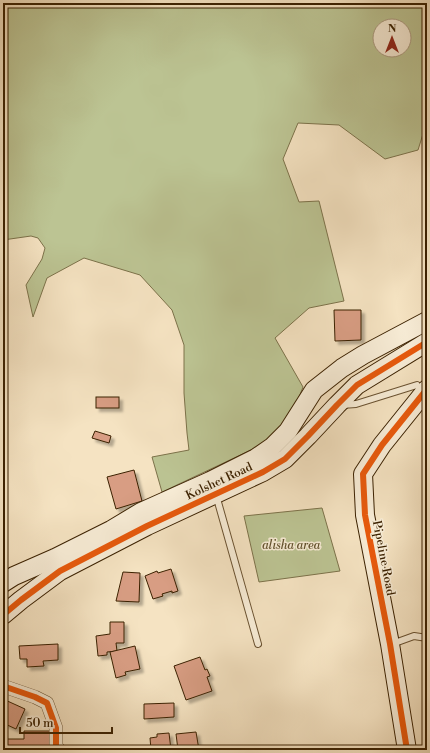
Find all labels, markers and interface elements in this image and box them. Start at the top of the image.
north arrow [372,18,412,58]
text: N [388,22,397,36]
street label: Kolshet Road [183,459,255,503]
street label: Pipeline Road [369,519,398,597]
park label: alisha area [262,538,320,553]
scale bar [20,709,112,735]
text: 50 m [26,716,54,731]

